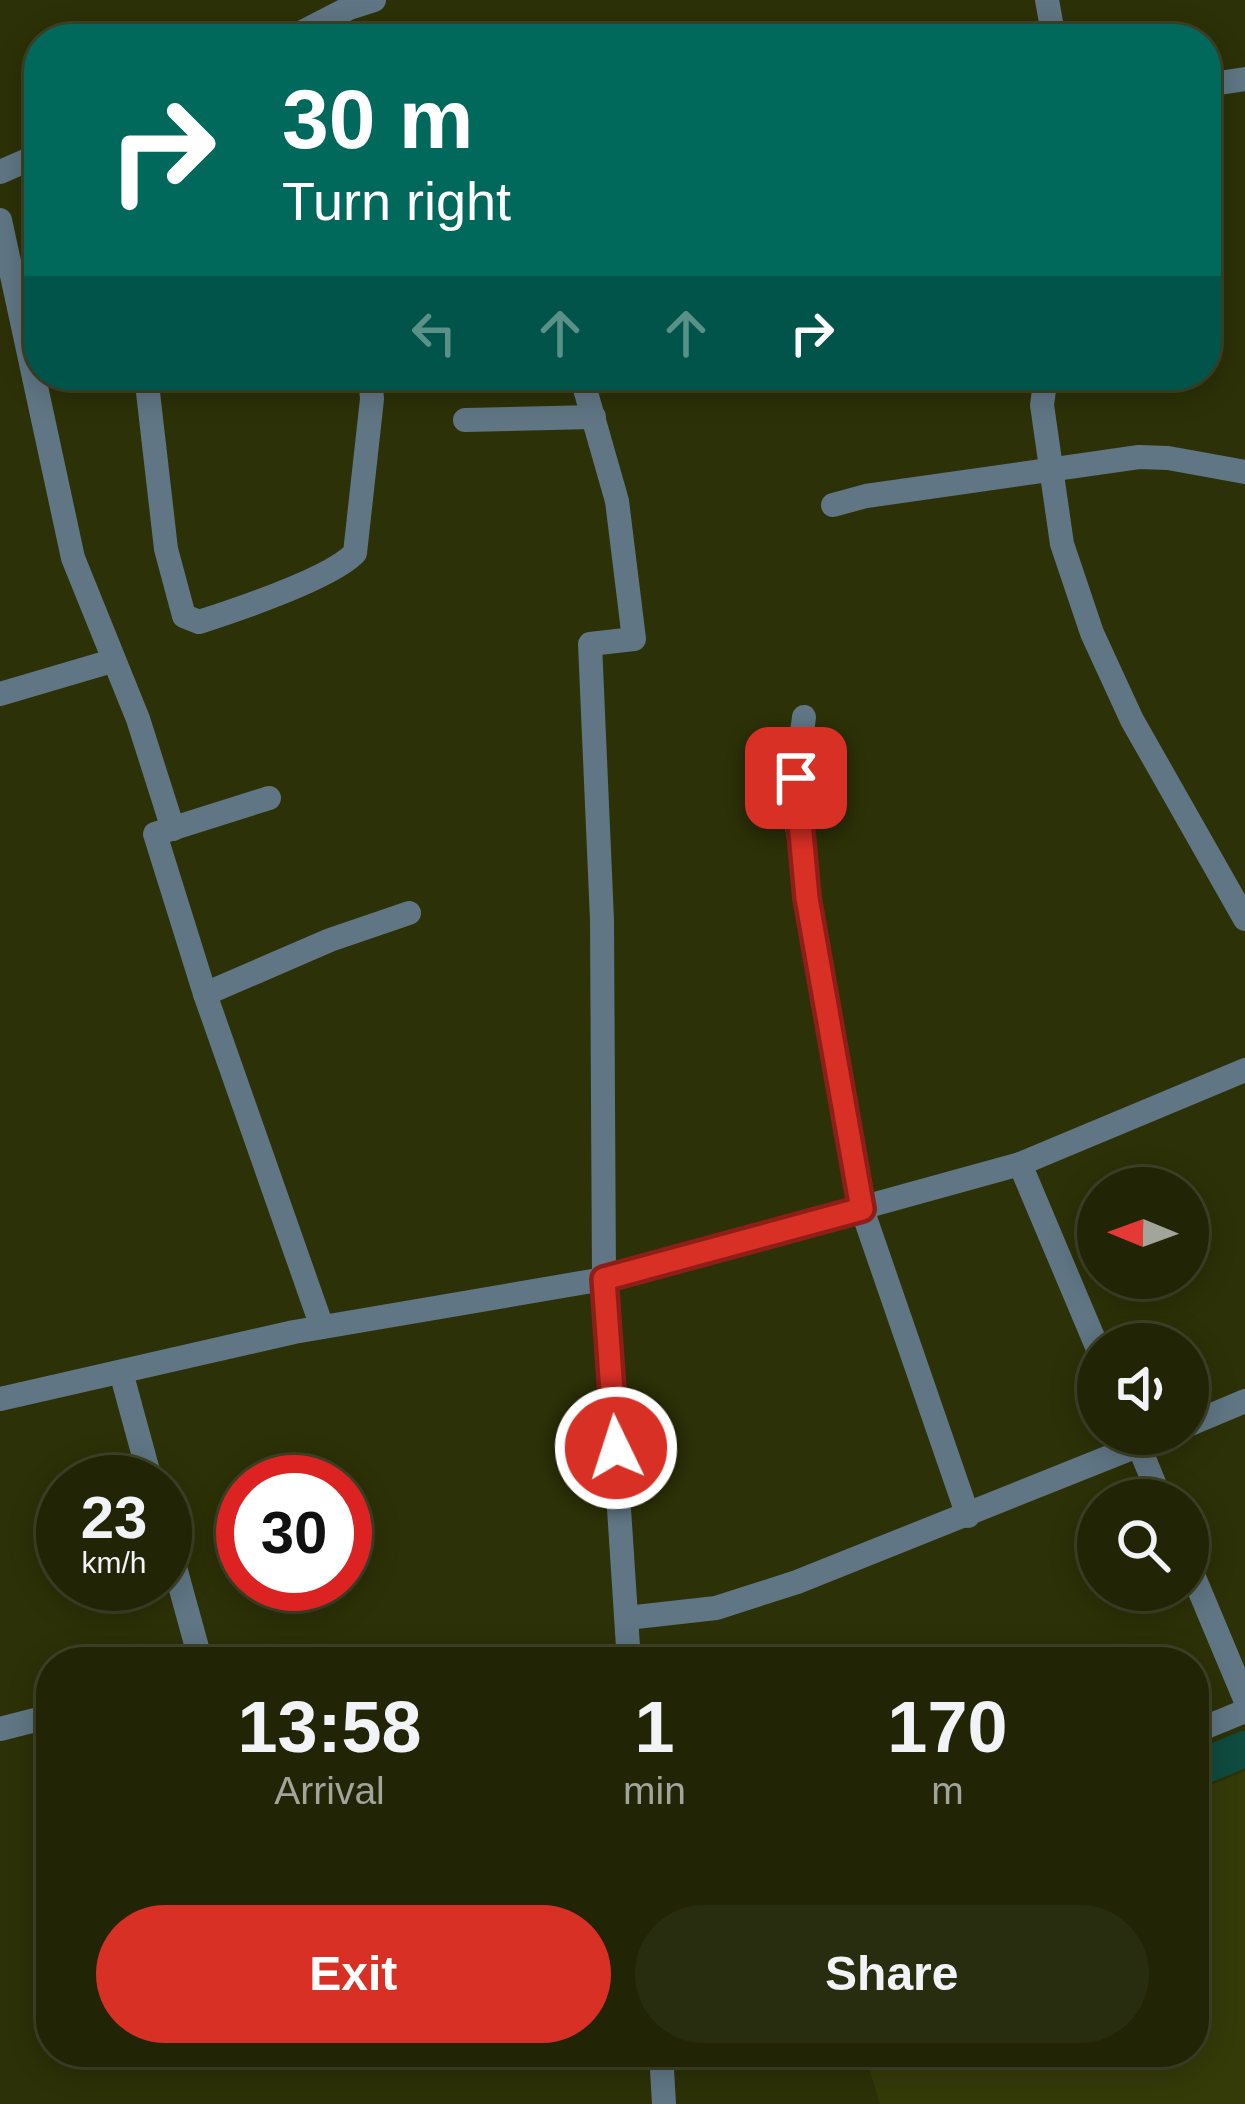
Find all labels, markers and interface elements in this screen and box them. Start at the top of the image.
icon: right [84,72,240,228]
text: 30 m [282,72,473,166]
text: Turn right [282,171,511,231]
icon: left [401,300,467,366]
icon: ahead [527,300,593,366]
icon: ahead [653,300,719,366]
icon: right [779,300,845,366]
pin [745,727,847,829]
icon: arrive [763,745,829,811]
north arrow [1077,1167,1209,1299]
map controls [1077,1167,1209,1611]
button: sound [1077,1323,1209,1455]
position arrow [553,1385,679,1511]
speed limit sign: 30 [216,1455,372,1611]
button: search [1077,1479,1209,1611]
text: 23 [81,1484,147,1551]
text: km/h [81,1546,147,1579]
text: 13:58 [237,1687,422,1767]
text: 1 [634,1687,675,1767]
text: 170 [887,1687,1008,1767]
text: Arrival [274,1769,385,1812]
text: min [623,1769,686,1812]
text: m [931,1769,964,1812]
button: Exit [96,1905,611,2043]
button: Share [635,1905,1149,2043]

